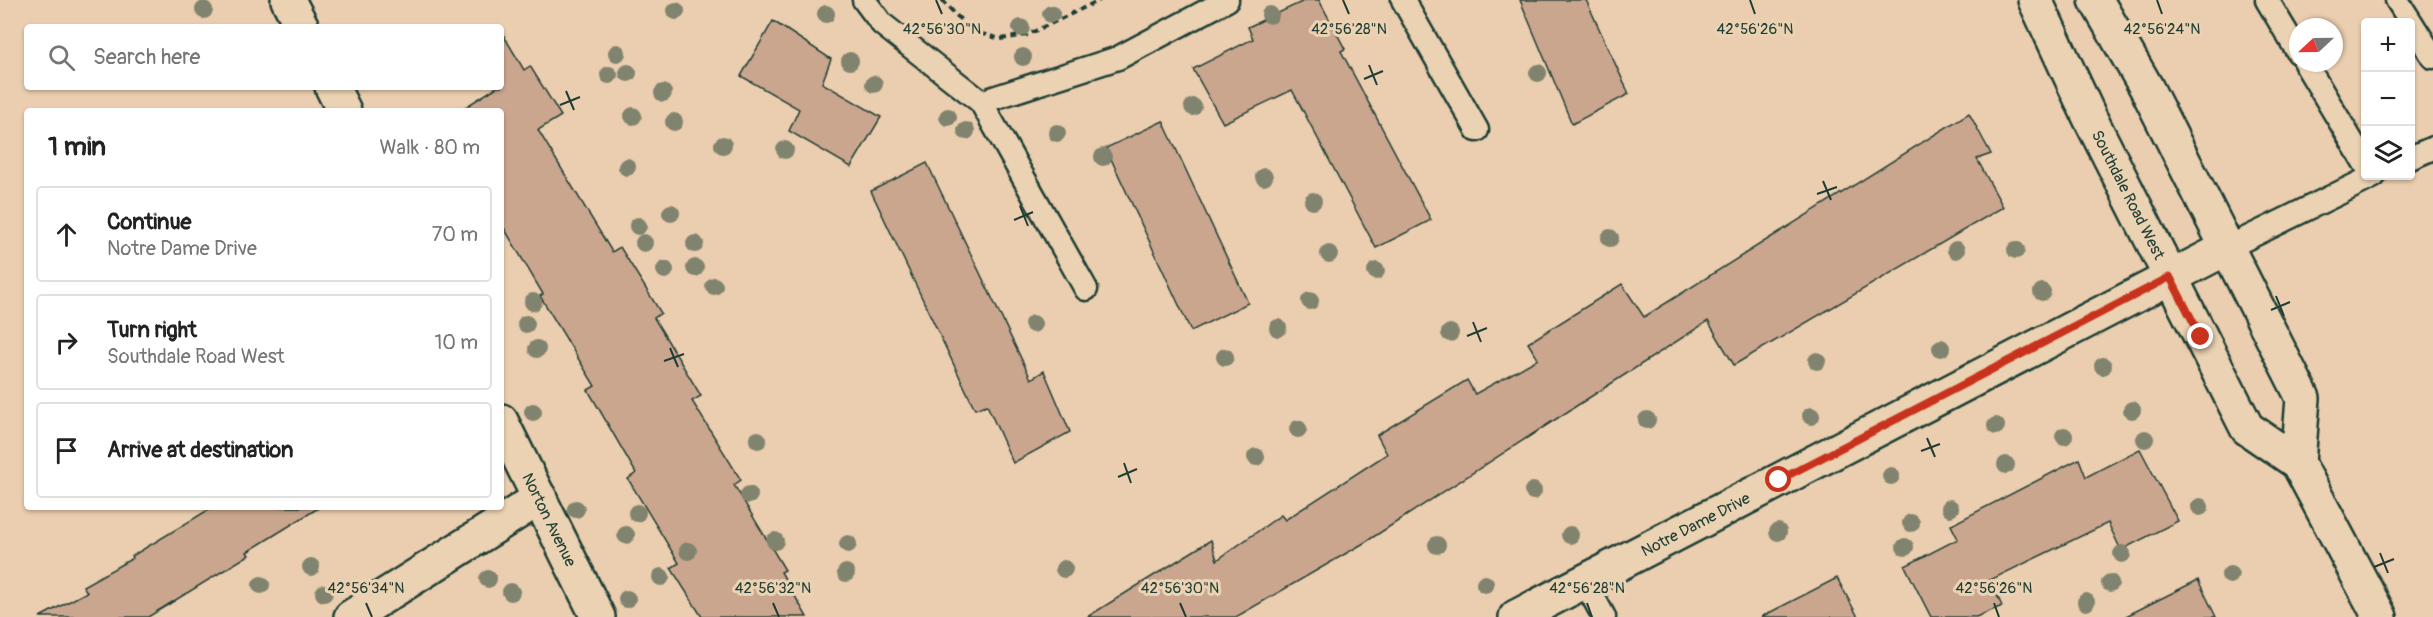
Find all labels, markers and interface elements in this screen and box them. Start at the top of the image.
north arrow [2289,18,2343,72]
map controls [2361,18,2415,180]
button: + [2361,18,2415,72]
text: 42°56'30"N [903,20,981,39]
text: 42°56'28"N [1311,20,1387,39]
text: 42°56'26"N [1717,20,1793,39]
text: 42°56'24"N [2124,20,2200,39]
search box [24,24,504,90]
icon: search [45,41,78,74]
text: Search here [93,43,200,71]
button: − [2361,72,2415,126]
button: layers [2361,126,2415,180]
street label: Southdale Road West [2087,127,2169,263]
text: 1 min [48,131,106,163]
text: Walk · 80 m [380,135,480,160]
text: Continue [107,208,191,236]
icon: ahead [50,218,83,251]
text: 70 m [432,222,478,247]
text: Notre Dame Drive [107,236,257,261]
text: Turn right [107,316,197,344]
route end [2187,323,2213,349]
icon: right [50,326,83,359]
text: 10 m [434,330,478,355]
text: Southdale Road West [107,344,285,369]
icon: arrive [50,434,83,467]
text: Arrive at destination [107,436,293,464]
route start [1765,466,1791,492]
street label: Norton Avenue [517,470,580,570]
street label: Notre Dame Drive [1638,488,1754,561]
text: 42°56'34"N [328,579,404,598]
text: 42°56'32"N [735,579,811,598]
text: 42°56'30"N [1141,579,1219,598]
text: 42°56'28"N [1549,579,1625,598]
text: 42°56'26"N [1956,579,2032,598]

